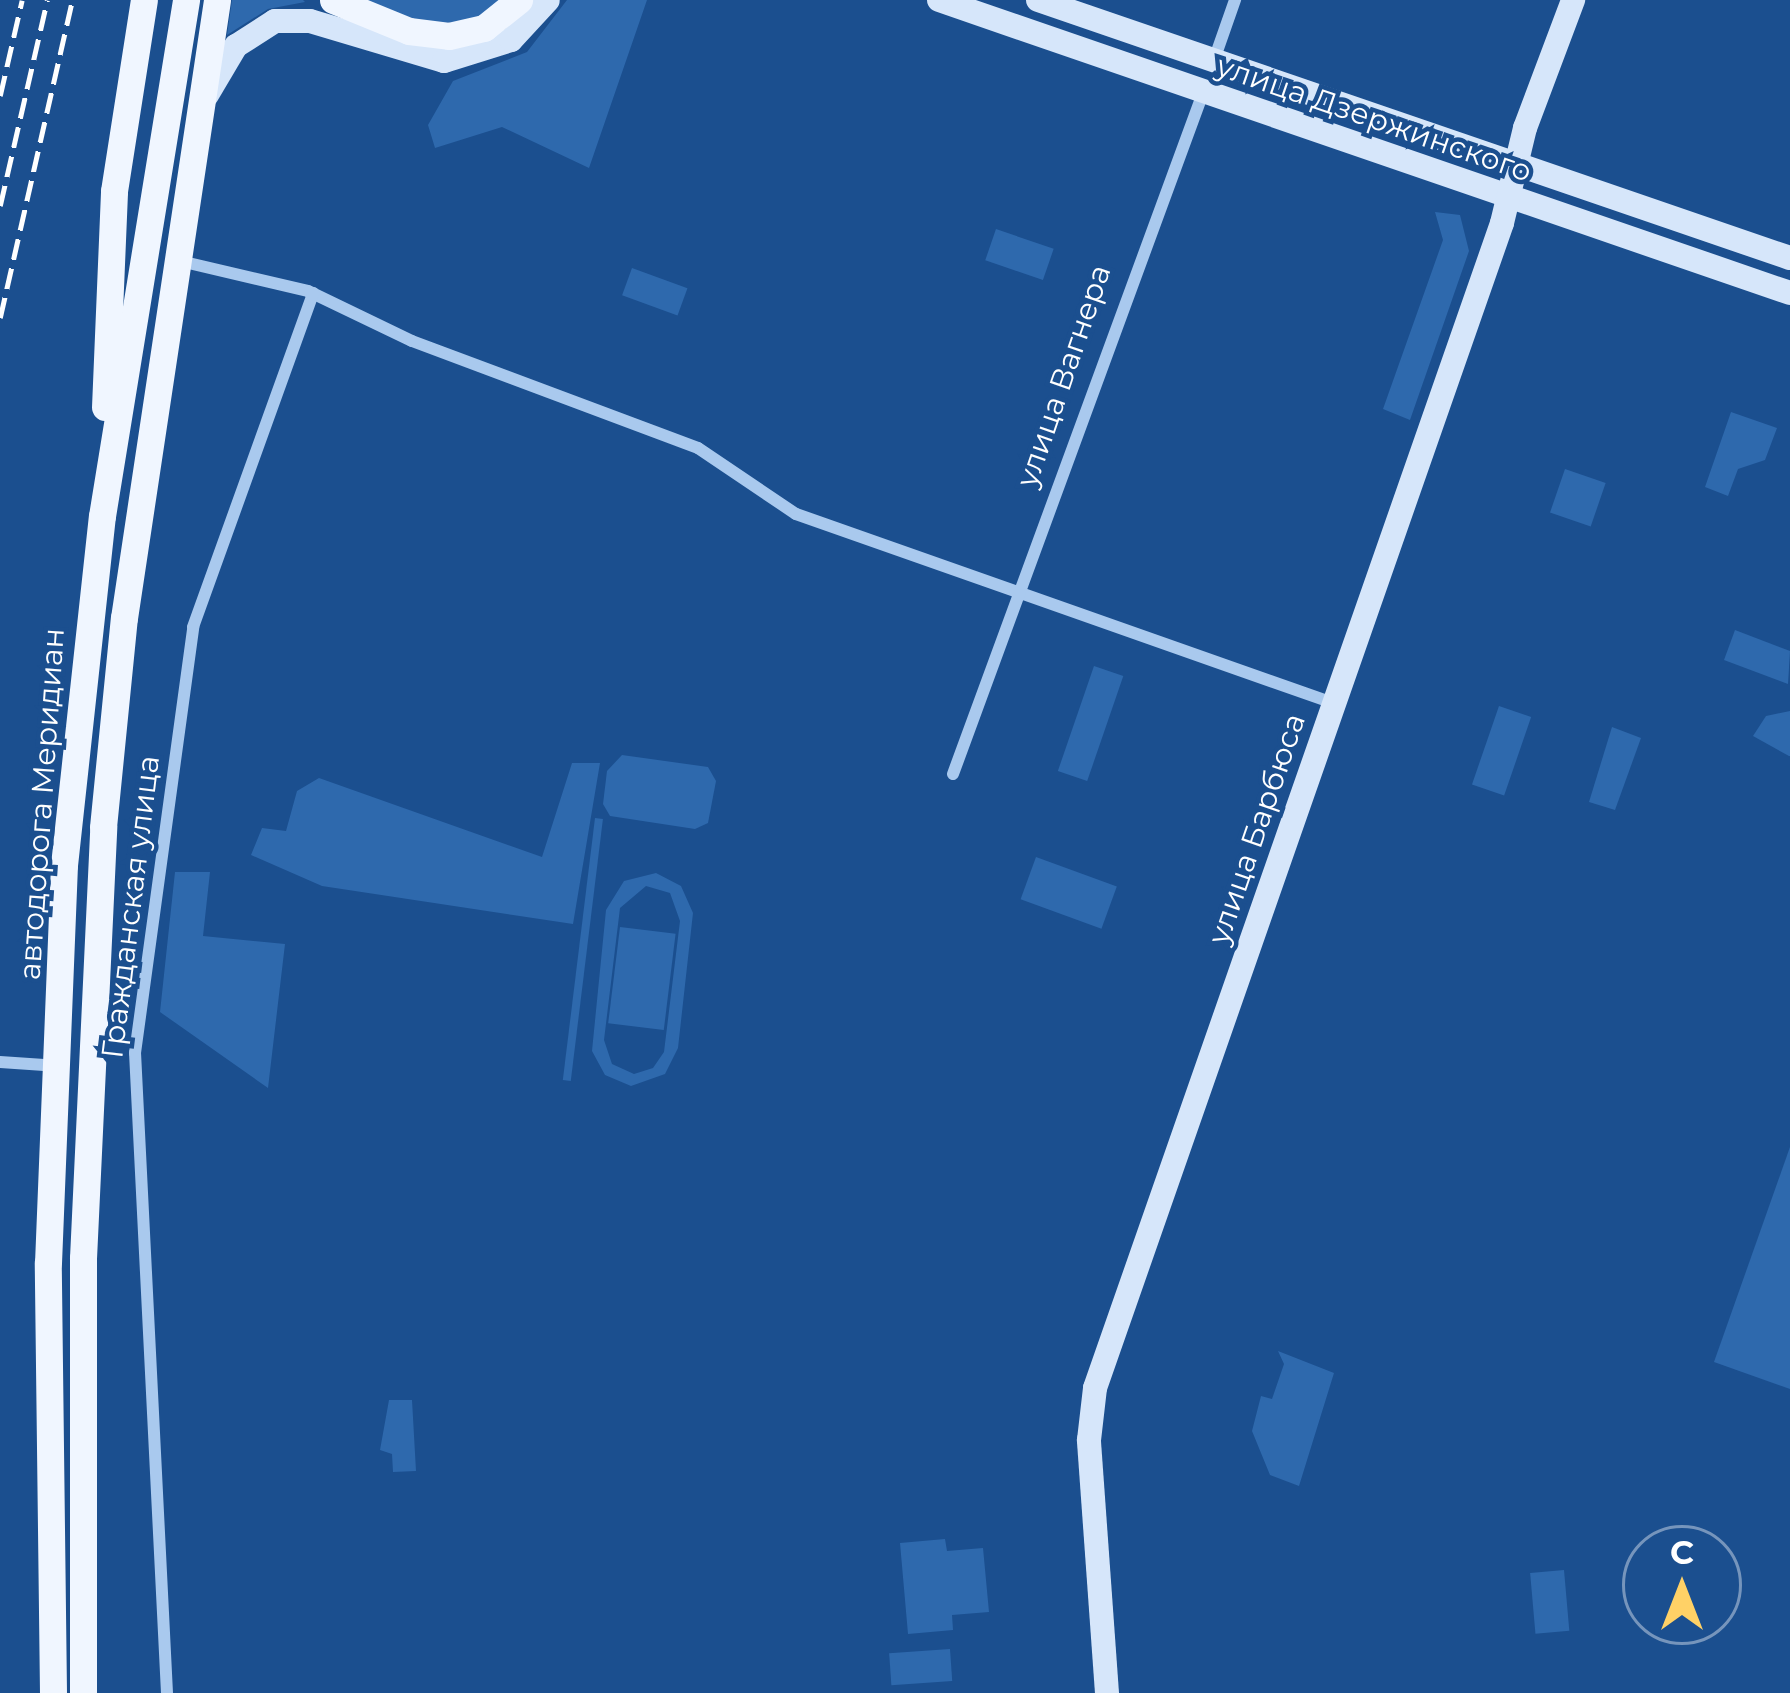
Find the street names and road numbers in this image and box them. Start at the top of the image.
street label: улица Дзержинского [1212,48,1536,190]
street label: улица Вагнера [1009,260,1119,492]
street label: автодорога Меридиан [12,627,72,981]
street label: улица Барбюса [1201,709,1313,949]
street label: Гражданская улица [95,754,167,1060]

